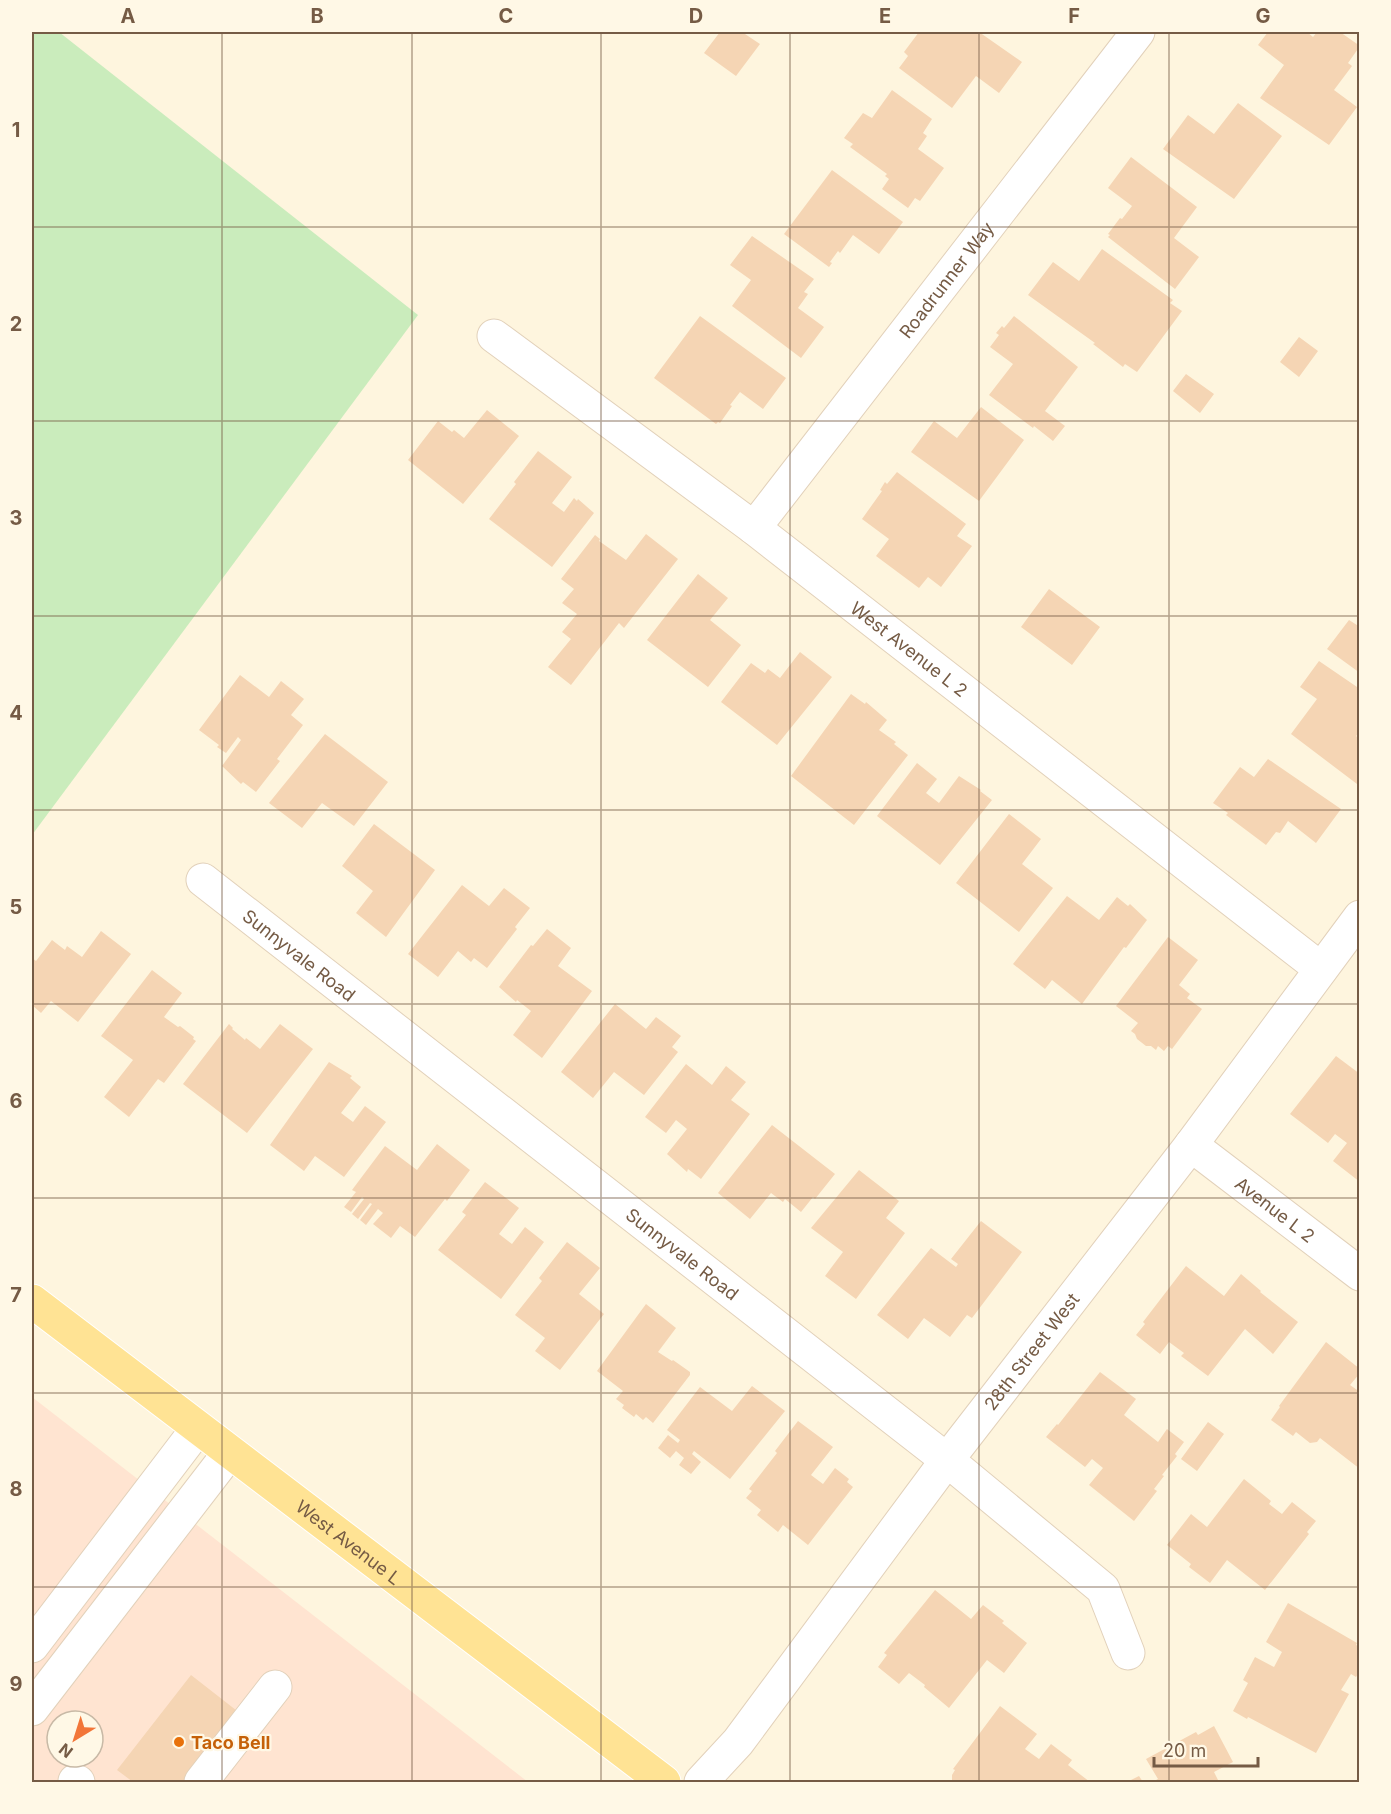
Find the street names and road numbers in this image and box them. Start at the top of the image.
street label: Roadrunner Way [895,217,998,342]
street label: West Avenue L 2 [847,597,972,701]
street label: Sunnyvale Road [239,905,360,1005]
street label: Avenue L 2 [1231,1172,1319,1246]
street label: Sunnyvale Road [622,1203,743,1304]
street label: 28th Street West [979,1289,1083,1414]
street label: West Avenue L [292,1495,405,1589]

